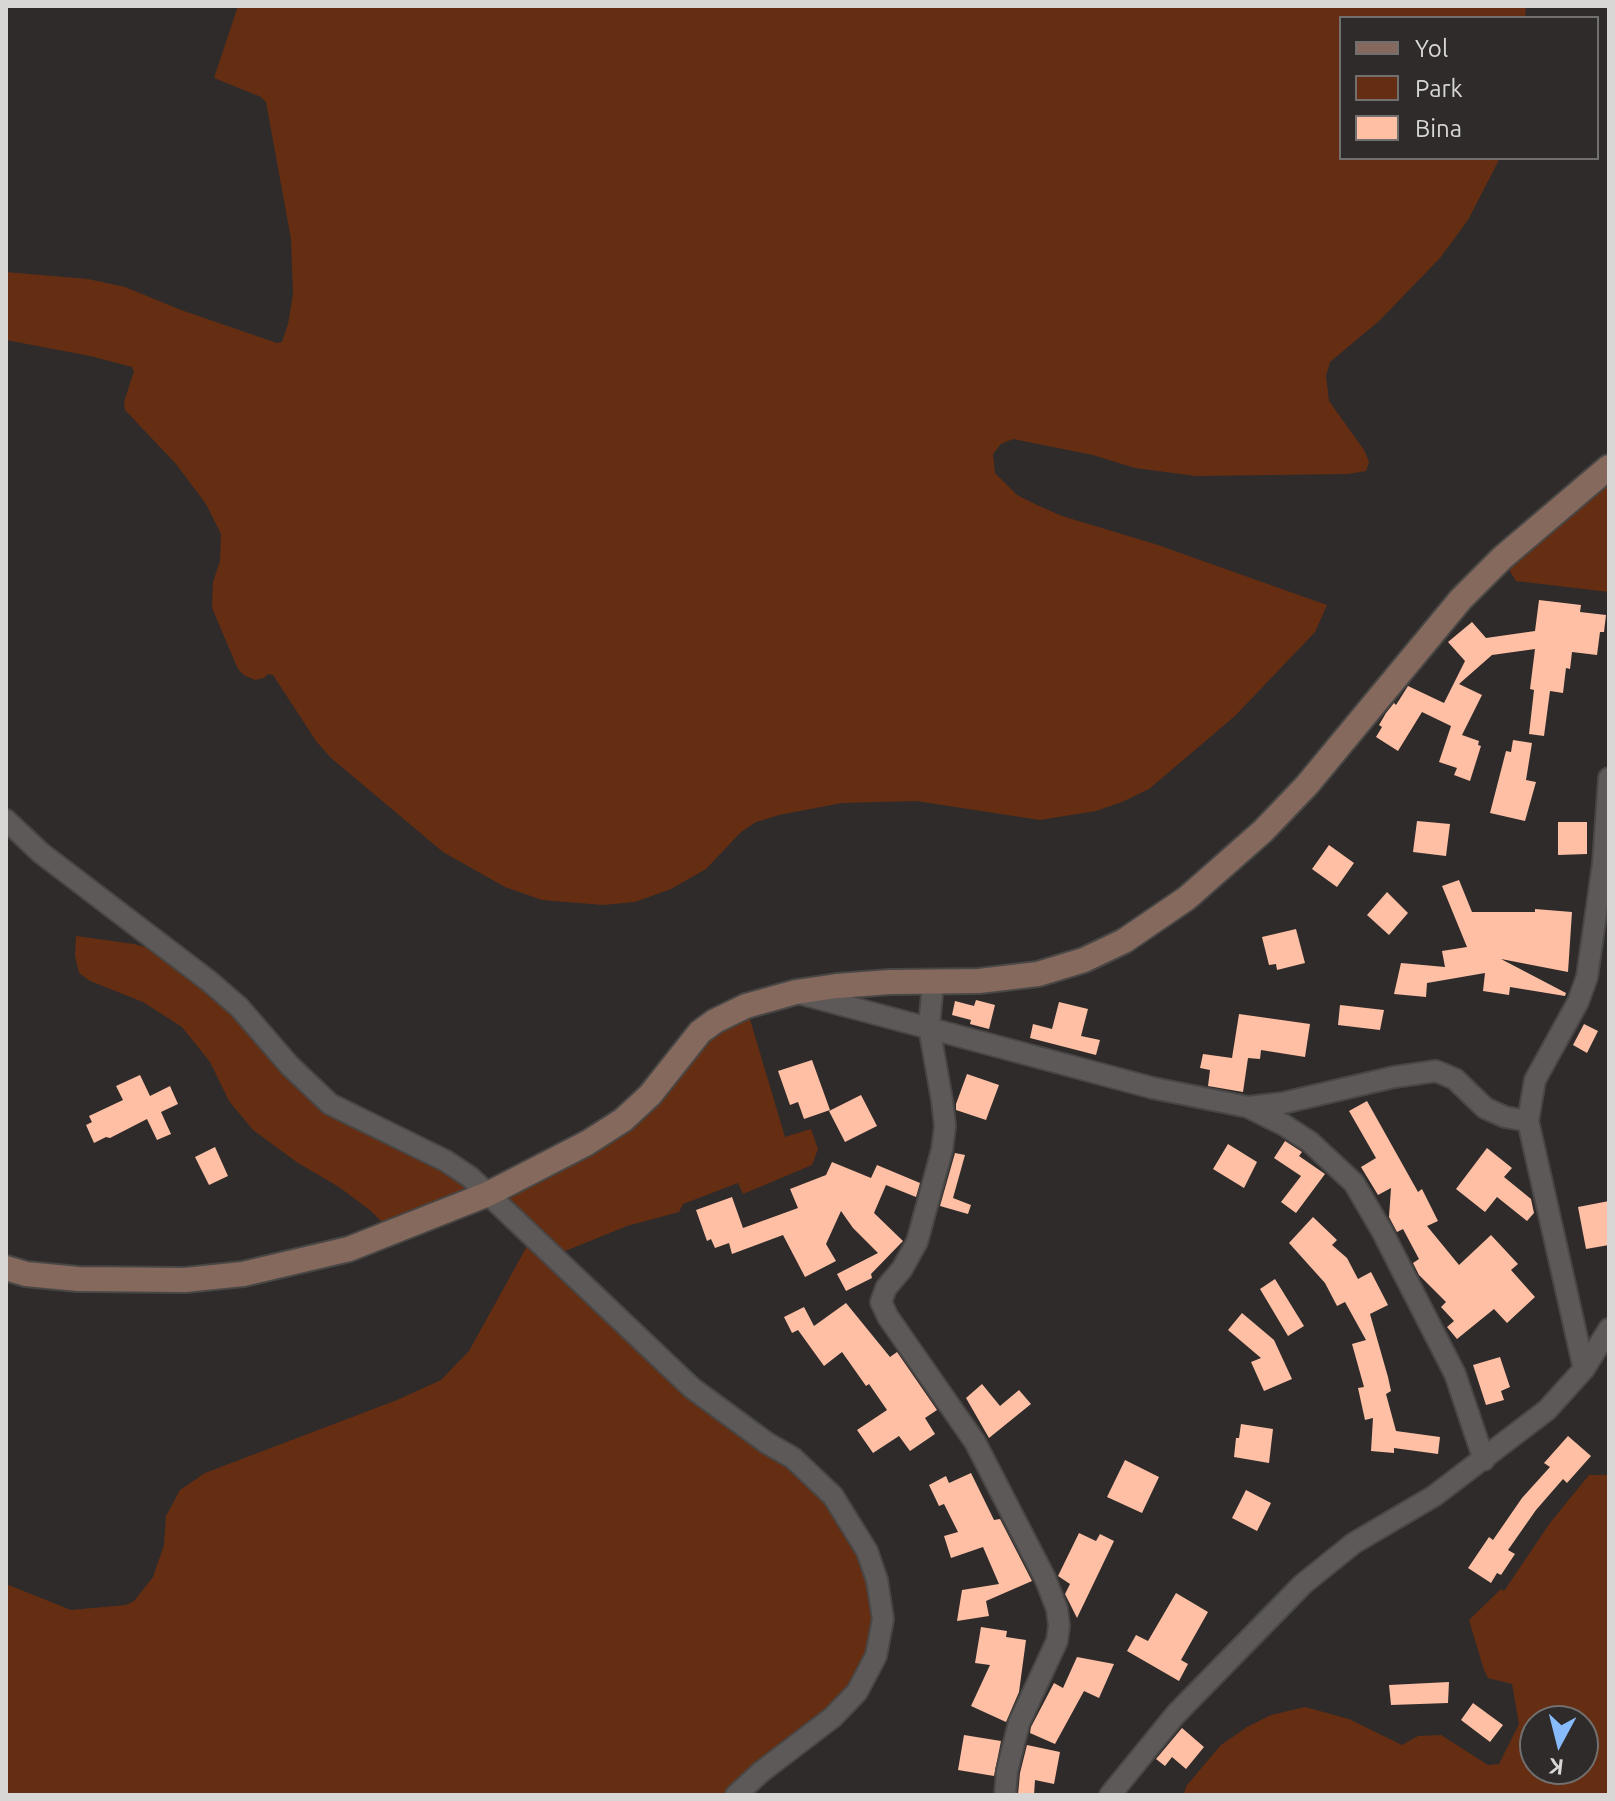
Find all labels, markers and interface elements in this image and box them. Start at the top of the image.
legend [1339,16,1599,160]
text: Yol [1415,35,1448,62]
text: Park [1415,75,1463,102]
text: Bina [1415,115,1462,142]
north arrow [1519,1705,1599,1785]
text: K [1547,1754,1565,1781]

